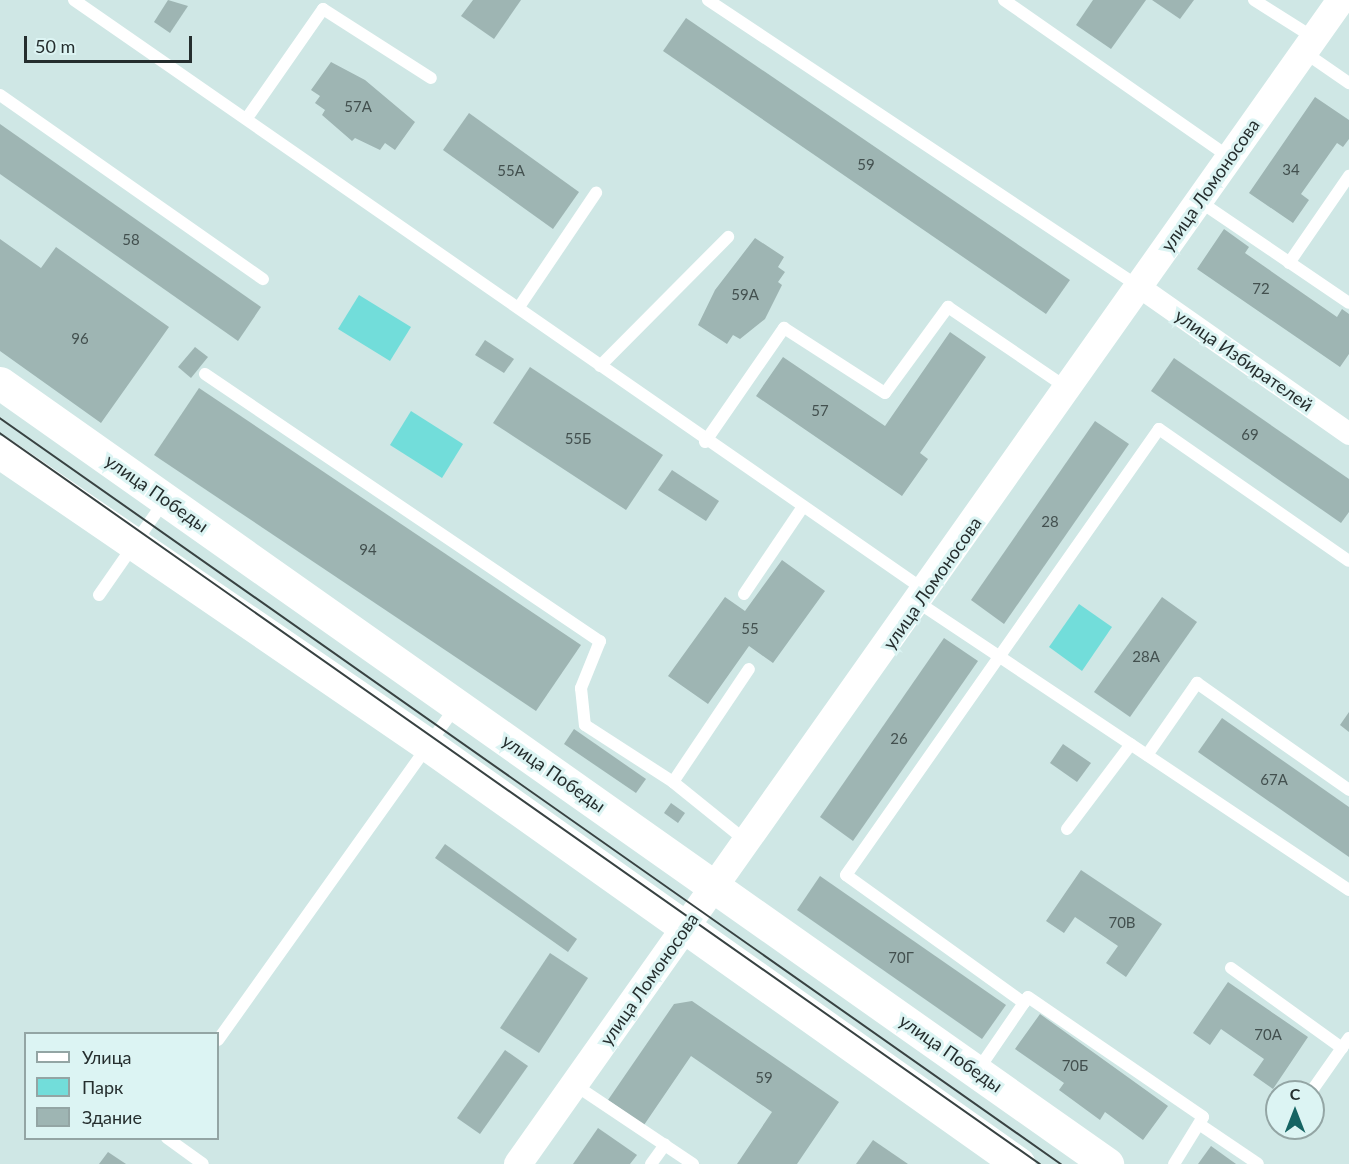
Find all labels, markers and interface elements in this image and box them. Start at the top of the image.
scale bar [27,24,195,62]
text: 50 m [35,35,75,57]
house number: 57А [344,98,372,116]
street label: улица Ломоносова [1156,115,1264,255]
house number: 59 [857,156,875,174]
house number: 34 [1282,161,1300,179]
house number: 55А [497,162,525,180]
house number: 58 [122,231,140,249]
house number: 72 [1252,280,1270,298]
house number: 59А [731,286,759,304]
street label: улица Избирателей [1171,304,1317,416]
house number: 96 [71,330,89,348]
house number: 57 [811,402,829,420]
house number: 69 [1241,426,1259,444]
house number: 55Б [565,430,591,448]
street label: улица Победы [101,449,213,537]
street label: улица Ломоносова [878,513,986,653]
house number: 28 [1041,513,1059,531]
house number: 94 [359,541,377,559]
house number: 55 [741,620,759,638]
house number: 28А [1132,648,1160,666]
street label: улица Победы [498,729,610,817]
house number: 26 [890,730,908,748]
house number: 67А [1260,771,1288,789]
street label: улица Ломоносова [595,909,703,1049]
house number: 70В [1108,914,1136,932]
house number: 70Г [888,949,914,967]
street label: улица Победы [895,1009,1007,1097]
house number: 70А [1254,1026,1282,1044]
legend [24,1032,219,1140]
text: Улица [82,1046,132,1068]
house number: 70Б [1062,1057,1088,1075]
house number: 59 [755,1069,773,1087]
text: Парк [82,1076,123,1098]
north arrow [1265,1080,1325,1140]
text: С [1290,1084,1300,1103]
text: Здание [82,1106,142,1128]

